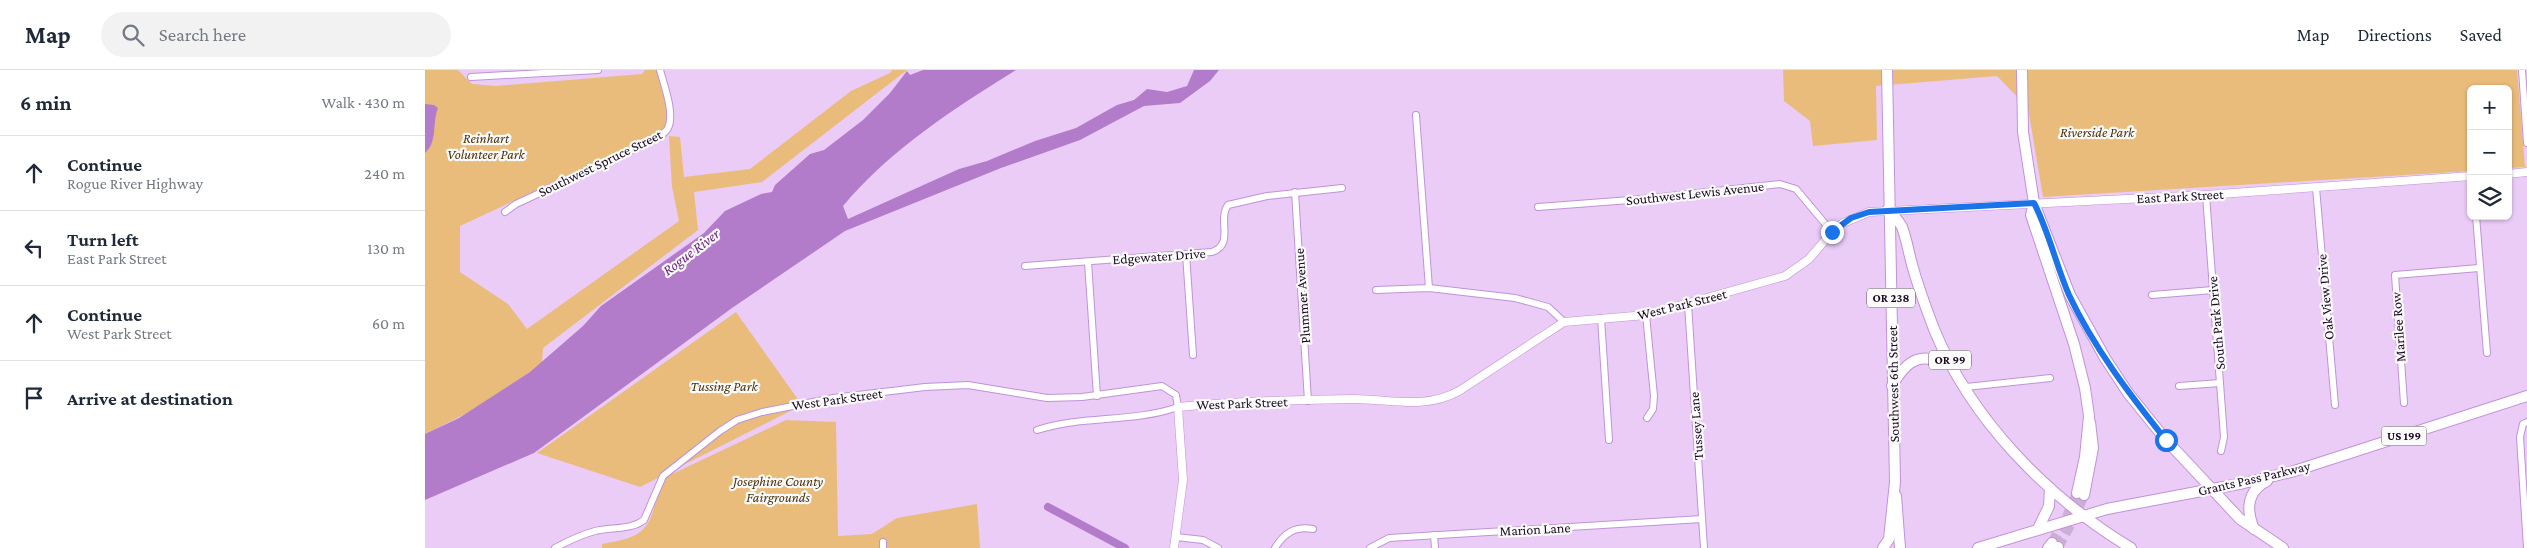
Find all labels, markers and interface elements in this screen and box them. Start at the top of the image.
search box [101,12,451,57]
text: Map [25,21,71,48]
icon: search [119,21,147,49]
text: Search here [159,24,246,45]
text: Map [2297,25,2329,45]
text: Directions [2357,25,2432,45]
text: Saved [2460,25,2502,45]
map controls [2467,85,2512,220]
button: + [2467,85,2512,130]
text: 6 min [20,91,71,115]
text: Walk · 430 m [321,94,405,111]
park label: Riverside Park [2060,124,2135,140]
street label: Southwest Spruce Street [535,126,665,200]
park label: Reinhart Volunteer Park [447,130,526,162]
button: − [2467,130,2512,175]
text: Continue [67,154,142,175]
icon: ahead [20,159,48,187]
text: 240 m [364,165,405,182]
text: Rogue River Highway [67,175,203,192]
button: layers [2467,175,2512,220]
street label: Southwest Lewis Avenue [1625,178,1765,208]
street label: East Park Street [2136,186,2224,206]
route end [1821,221,1844,244]
water label: Rogue River [660,225,724,279]
text: Turn left [67,229,139,250]
icon: left [20,234,48,262]
text: 130 m [367,240,405,257]
street label: Edgewater Drive [1112,245,1206,267]
street label: Plummer Avenue [1291,248,1313,344]
text: East Park Street [67,250,167,267]
street label: Oak View Drive [2313,253,2337,341]
street label: South Park Drive [2204,276,2228,370]
street label: West Park Street [1636,285,1729,323]
road number: OR 238 [1867,288,1915,308]
street label: Marilee Row [2388,291,2408,363]
text: Continue [67,304,142,325]
icon: ahead [20,309,48,337]
text: 60 m [372,315,405,332]
text: West Park Street [67,325,172,342]
street label: Southwest 6th Street [1884,325,1902,443]
road number: OR 99 [1929,350,1971,370]
park label: Tussing Park [690,378,758,394]
icon: arrive [20,384,48,412]
street label: West Park Street [791,385,884,413]
text: Arrive at destination [67,388,233,409]
street label: Tussey Lane [1686,391,1706,461]
street label: West Park Street [1196,393,1288,413]
road number: US 199 [2381,426,2427,446]
route start [2155,429,2178,452]
street label: Grants Pass Parkway [2196,457,2312,499]
park label: Josephine County Fairgrounds [730,473,823,505]
street label: Marion Lane [1499,519,1571,539]

